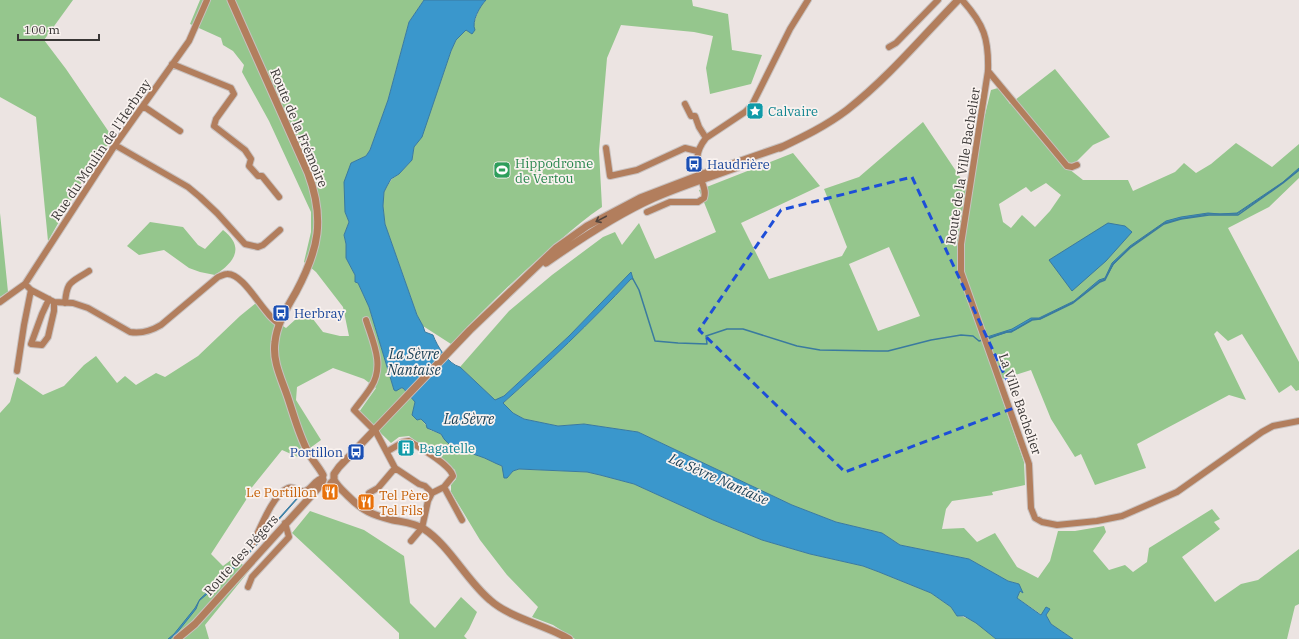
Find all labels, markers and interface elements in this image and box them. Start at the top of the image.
scale bar [18,16,99,42]
text: 100 m [24,22,60,37]
street label: Route de la Frémoire [266,66,332,190]
street label: Rue du Moulin de l'Herbray [47,76,155,224]
street label: Route de la Ville Bachelier [942,86,984,246]
place icon: Calvaire [745,101,765,121]
place label: Calvaire [768,103,818,120]
bus stop icon: Haudrière [684,154,704,174]
place label: Hippodrome de Vertou [515,155,593,187]
place label: Haudrière [707,156,770,173]
sports icon: Hippodrome de Vertou [492,160,512,180]
one-way arrow [595,215,607,223]
bus stop icon: Herbray [271,303,291,323]
place label: Herbray [294,305,344,322]
water label: La Sèvre Nantaise [386,345,442,379]
street label: La Ville Bachelier [995,351,1045,457]
water label: La Sèvre [443,410,495,428]
building icon: Bagatelle [396,438,416,458]
place label: Bagatelle [419,440,475,457]
bus stop icon: Portillon [346,442,366,462]
place label: Portillon [290,444,343,461]
water label: La Sèvre Nantaise [665,449,772,509]
restaurant icon: Le Portillon [320,482,340,502]
place label: Le Portillon [246,484,317,501]
place label: Tel Père Tel Fils [379,487,428,519]
restaurant icon: Tel Père Tel Fils [356,492,376,512]
street label: Route des Pégers [200,511,282,599]

